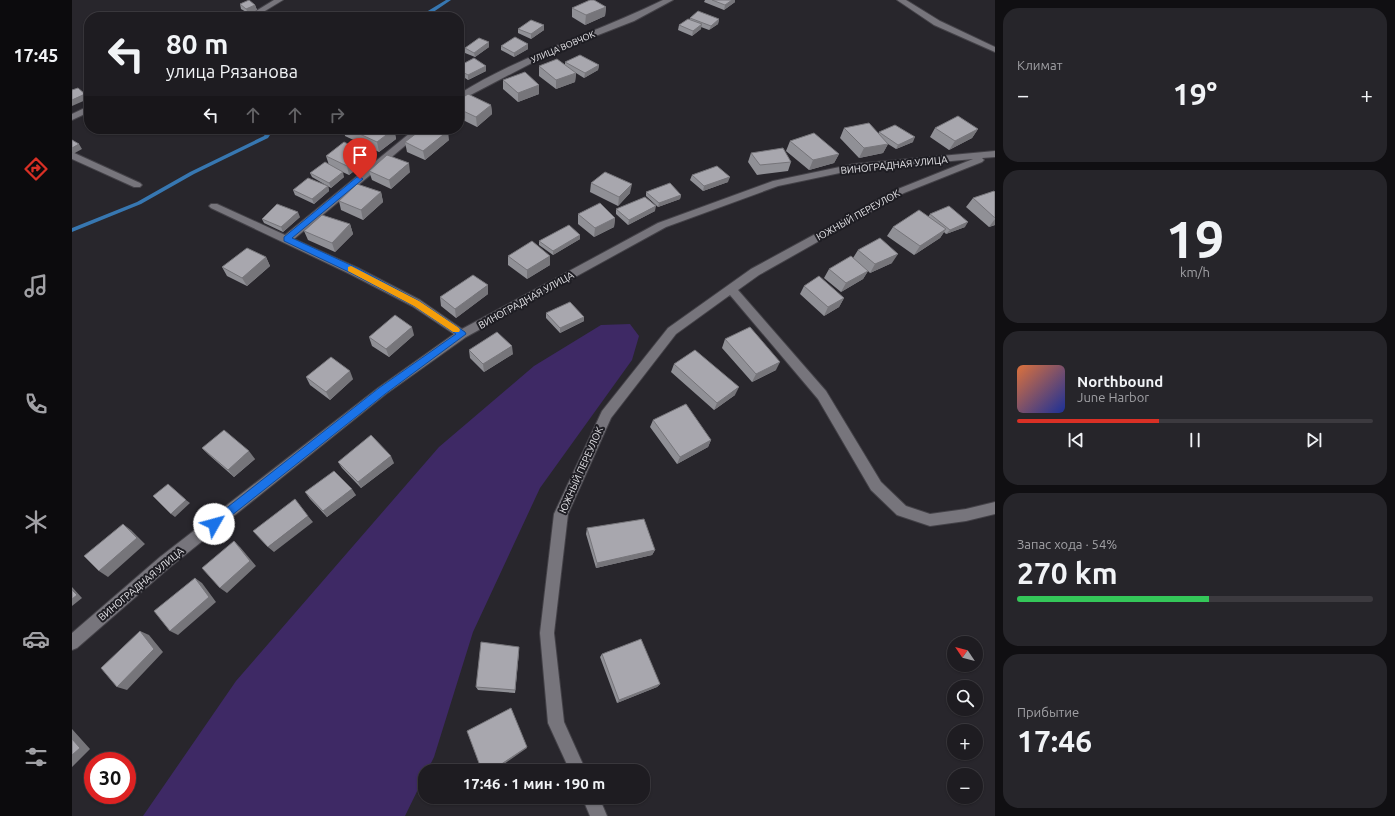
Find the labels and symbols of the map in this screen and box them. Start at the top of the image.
street label: УЛИЦА ВОВЧОК [530,29,597,65]
pin [343,138,377,179]
street label: ВИНОГРАДНАЯ УЛИЦА [840,154,949,176]
street label: ЮЖНЫЙ ПЕРЕУЛОК [814,188,902,242]
street label: ВИНОГРАДНАЯ УЛИЦА [476,269,576,331]
street label: ЮЖНЫЙ ПЕРЕУЛОК [557,425,605,515]
position arrow [193,503,235,545]
street label: ВИНОГРАДНАЯ УЛИЦА [96,545,186,623]
north arrow [947,636,983,672]
speed limit sign: 30 [84,752,136,804]

